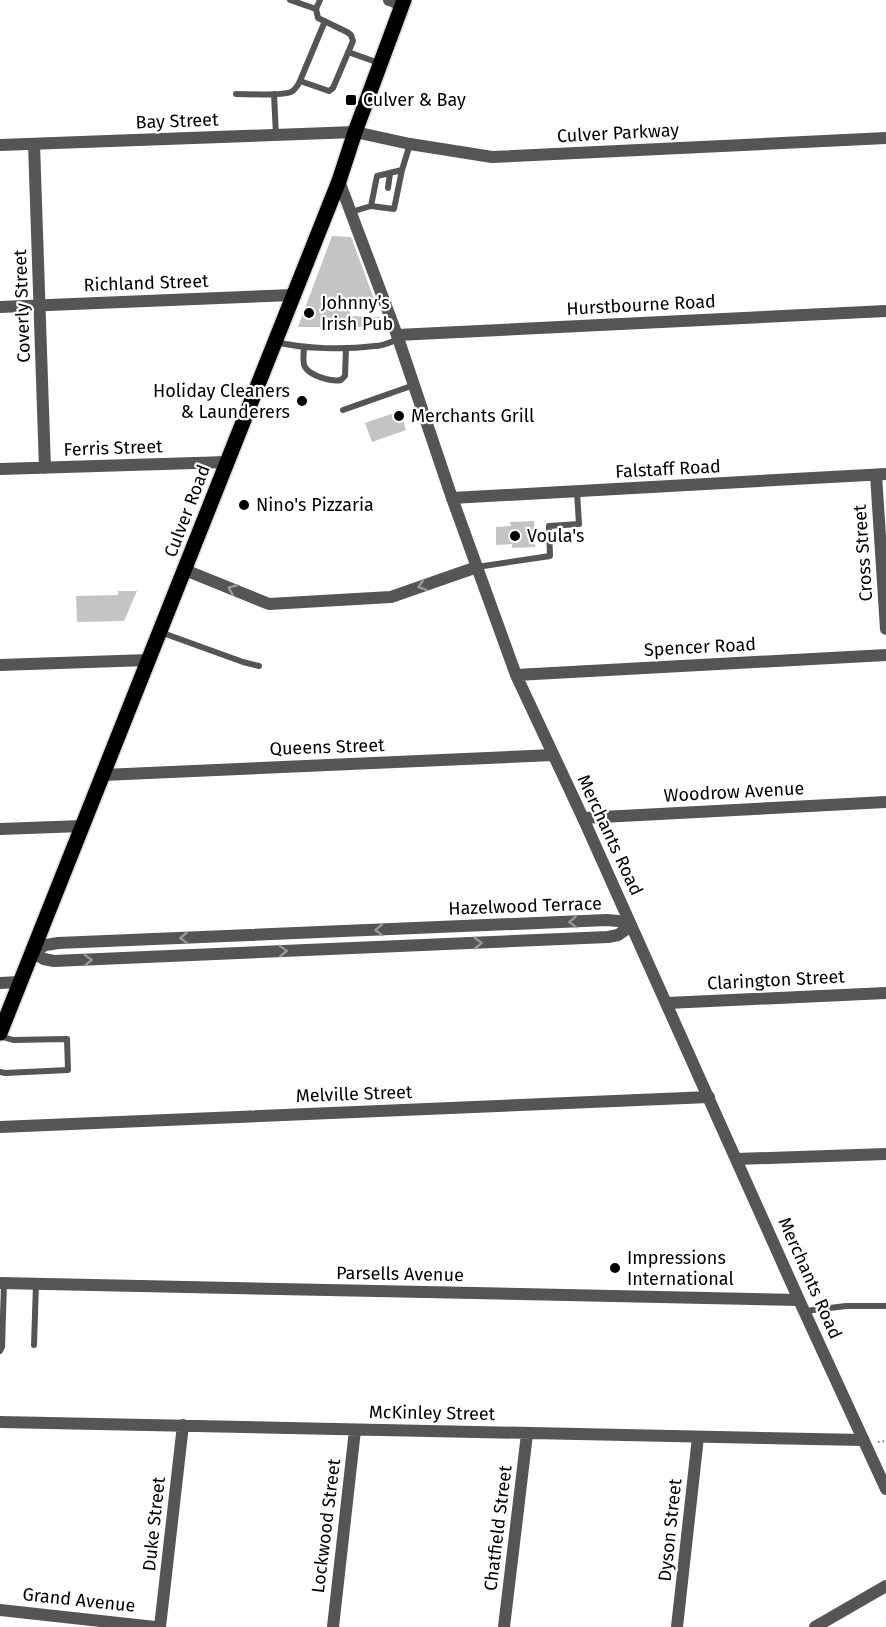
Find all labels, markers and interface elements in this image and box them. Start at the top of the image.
place label: Culver & Bay [363,89,466,111]
marker: Culver & Bay [344,93,358,107]
street label: Bay Street [135,109,219,133]
street label: Culver Parkway [556,119,680,147]
street label: Coverly Street [9,249,35,363]
street label: Richland Street [83,270,209,296]
street label: Hurstbourne Road [566,290,716,320]
place label: Johnny’s Irish Pub [321,292,393,335]
marker: Johnny’s Irish Pub [302,306,316,320]
place label: Holiday Cleaners & Launderers [153,380,290,423]
marker: Holiday Cleaners & Launderers [295,394,309,408]
place label: Merchants Grill [411,405,534,427]
marker: Merchants Grill [392,409,406,423]
street label: Ferris Street [63,435,163,461]
street label: Falstaff Road [615,455,721,483]
street label: Culver Road [159,462,215,560]
place label: Nino's Pizzaria [256,494,374,516]
marker: Nino's Pizzaria [237,498,251,512]
street label: Cross Street [849,503,877,602]
place label: Voula's [527,525,585,547]
marker: Voula's [508,529,522,543]
one-way arrow [417,579,428,591]
one-way arrow [227,584,238,596]
street label: Spencer Road [643,633,757,661]
street label: Queens Street [269,734,385,760]
street label: Merchants Road [572,771,648,899]
street label: Woodrow Avenue [663,777,805,807]
street label: Hazelwood Terrace [448,892,602,920]
one-way arrow [569,915,578,928]
one-way arrow [374,923,383,936]
one-way arrow [179,931,188,944]
one-way arrow [473,936,482,949]
one-way arrow [278,945,287,958]
one-way arrow [83,953,92,966]
street label: Clarington Street [707,965,846,995]
street label: Melville Street [295,1081,413,1107]
street label: Merchants Road [773,1214,847,1342]
place label: Impressions International [627,1247,734,1290]
marker: Impressions International [608,1261,622,1275]
street label: Parsells Avenue [336,1262,464,1286]
street label: McKinley Street [369,1401,496,1425]
street label: Lockwood Street [307,1457,345,1594]
street label: Chatfield Street [479,1463,517,1592]
street label: Duke Street [138,1475,170,1572]
street label: Dyson Street [654,1477,686,1583]
street label: Grand Avenue [22,1583,136,1617]

